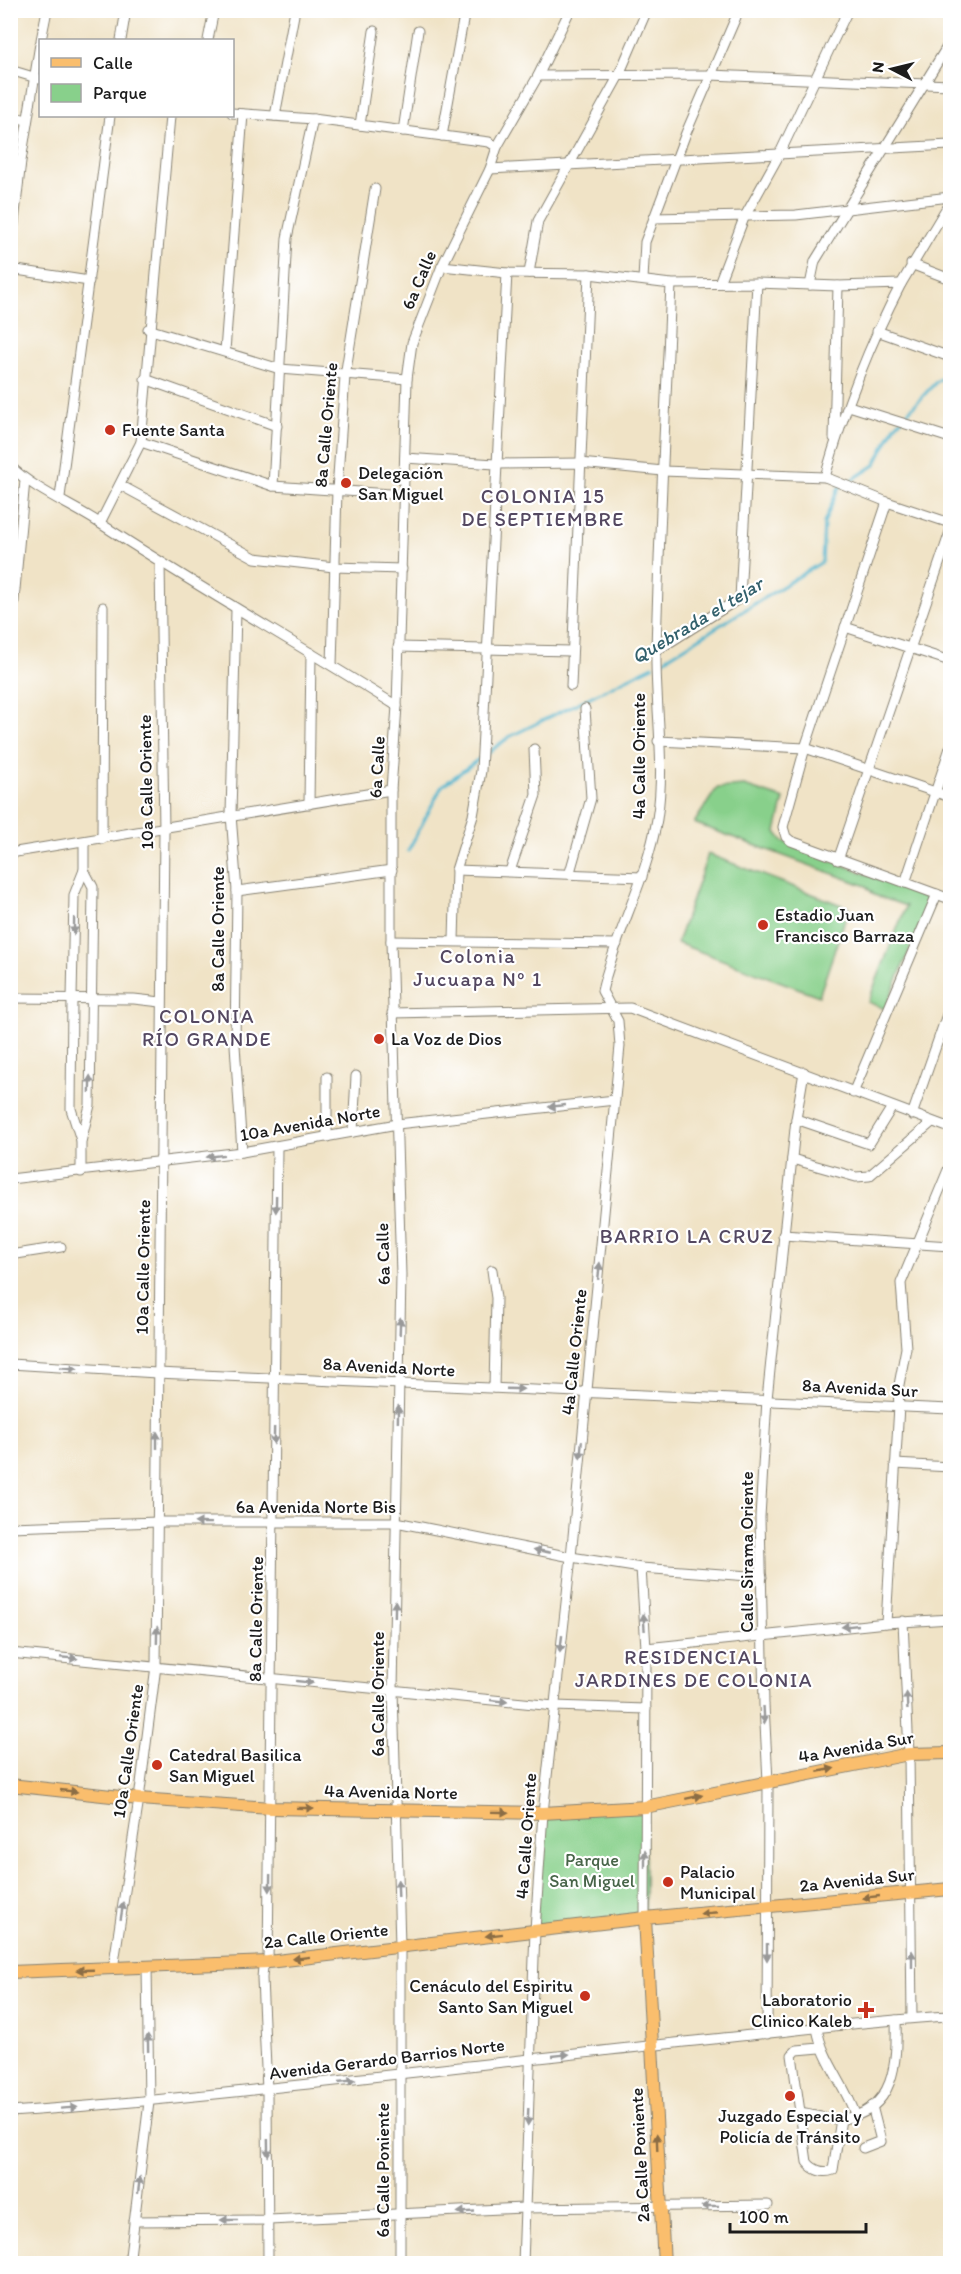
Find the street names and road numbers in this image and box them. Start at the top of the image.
street label: 6a Calle [397,247,441,313]
street label: 8a Calle Oriente [310,361,342,489]
street label: 4a Calle Oriente [628,693,650,819]
street label: 10a Calle Oriente [134,714,158,850]
street label: 6a Calle [364,735,390,799]
street label: 8a Calle Oriente [207,866,229,992]
street label: 10a Avenida Norte [238,1100,382,1146]
street label: 10a Calle Oriente [131,1199,155,1335]
street label: 6a Calle [371,1223,395,1285]
street label: 4a Calle Oriente [556,1288,592,1416]
street label: 8a Avenida Norte [322,1353,456,1381]
street label: 8a Avenida Sur [802,1374,919,1402]
street label: Calle Sirama Oriente [736,1471,758,1633]
street label: 6a Avenida Norte Bis [236,1496,396,1518]
street label: 8a Calle Oriente [244,1556,268,1682]
street label: 6a Calle Oriente [367,1631,389,1757]
street label: 10a Calle Oriente [108,1683,148,1819]
street label: 4a Avenida Sur [797,1726,916,1768]
street label: 4a Calle Oriente [511,1772,541,1900]
street label: 4a Avenida Norte [324,1780,458,1804]
street label: 2a Avenida Sur [798,1863,916,1897]
street label: 2a Calle Oriente [263,1919,389,1953]
street label: Avenida Gerardo Barrios Norte [268,2034,506,2084]
street label: 2a Calle Poniente [625,2087,655,2223]
street label: 6a Calle Poniente [372,2103,394,2237]

